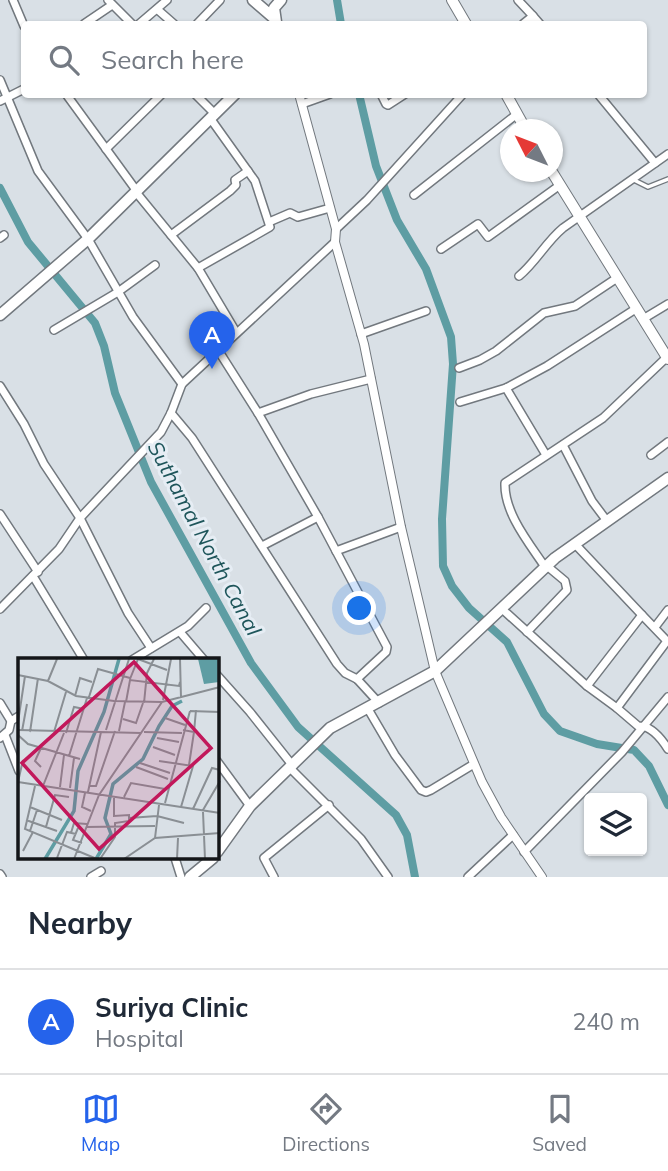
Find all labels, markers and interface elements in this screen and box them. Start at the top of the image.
search box [21,21,647,98]
icon: search [45,41,83,79]
text: Search here [101,43,244,76]
north arrow [500,119,563,182]
pin: A [189,311,235,369]
water label: Suthamal North Canal [143,436,267,640]
your location [342,591,376,625]
inset map [18,658,219,860]
map controls [584,793,647,856]
button: layers [584,793,647,856]
text: Nearby [28,904,132,942]
text: Suriya Clinic [95,991,248,1024]
text: A [42,1007,60,1036]
text: 240 m [572,1007,640,1036]
text: Hospital [95,1024,184,1053]
tab: Map [81,1090,120,1156]
tab: Directions [282,1090,370,1156]
tab: Saved [532,1090,587,1156]

